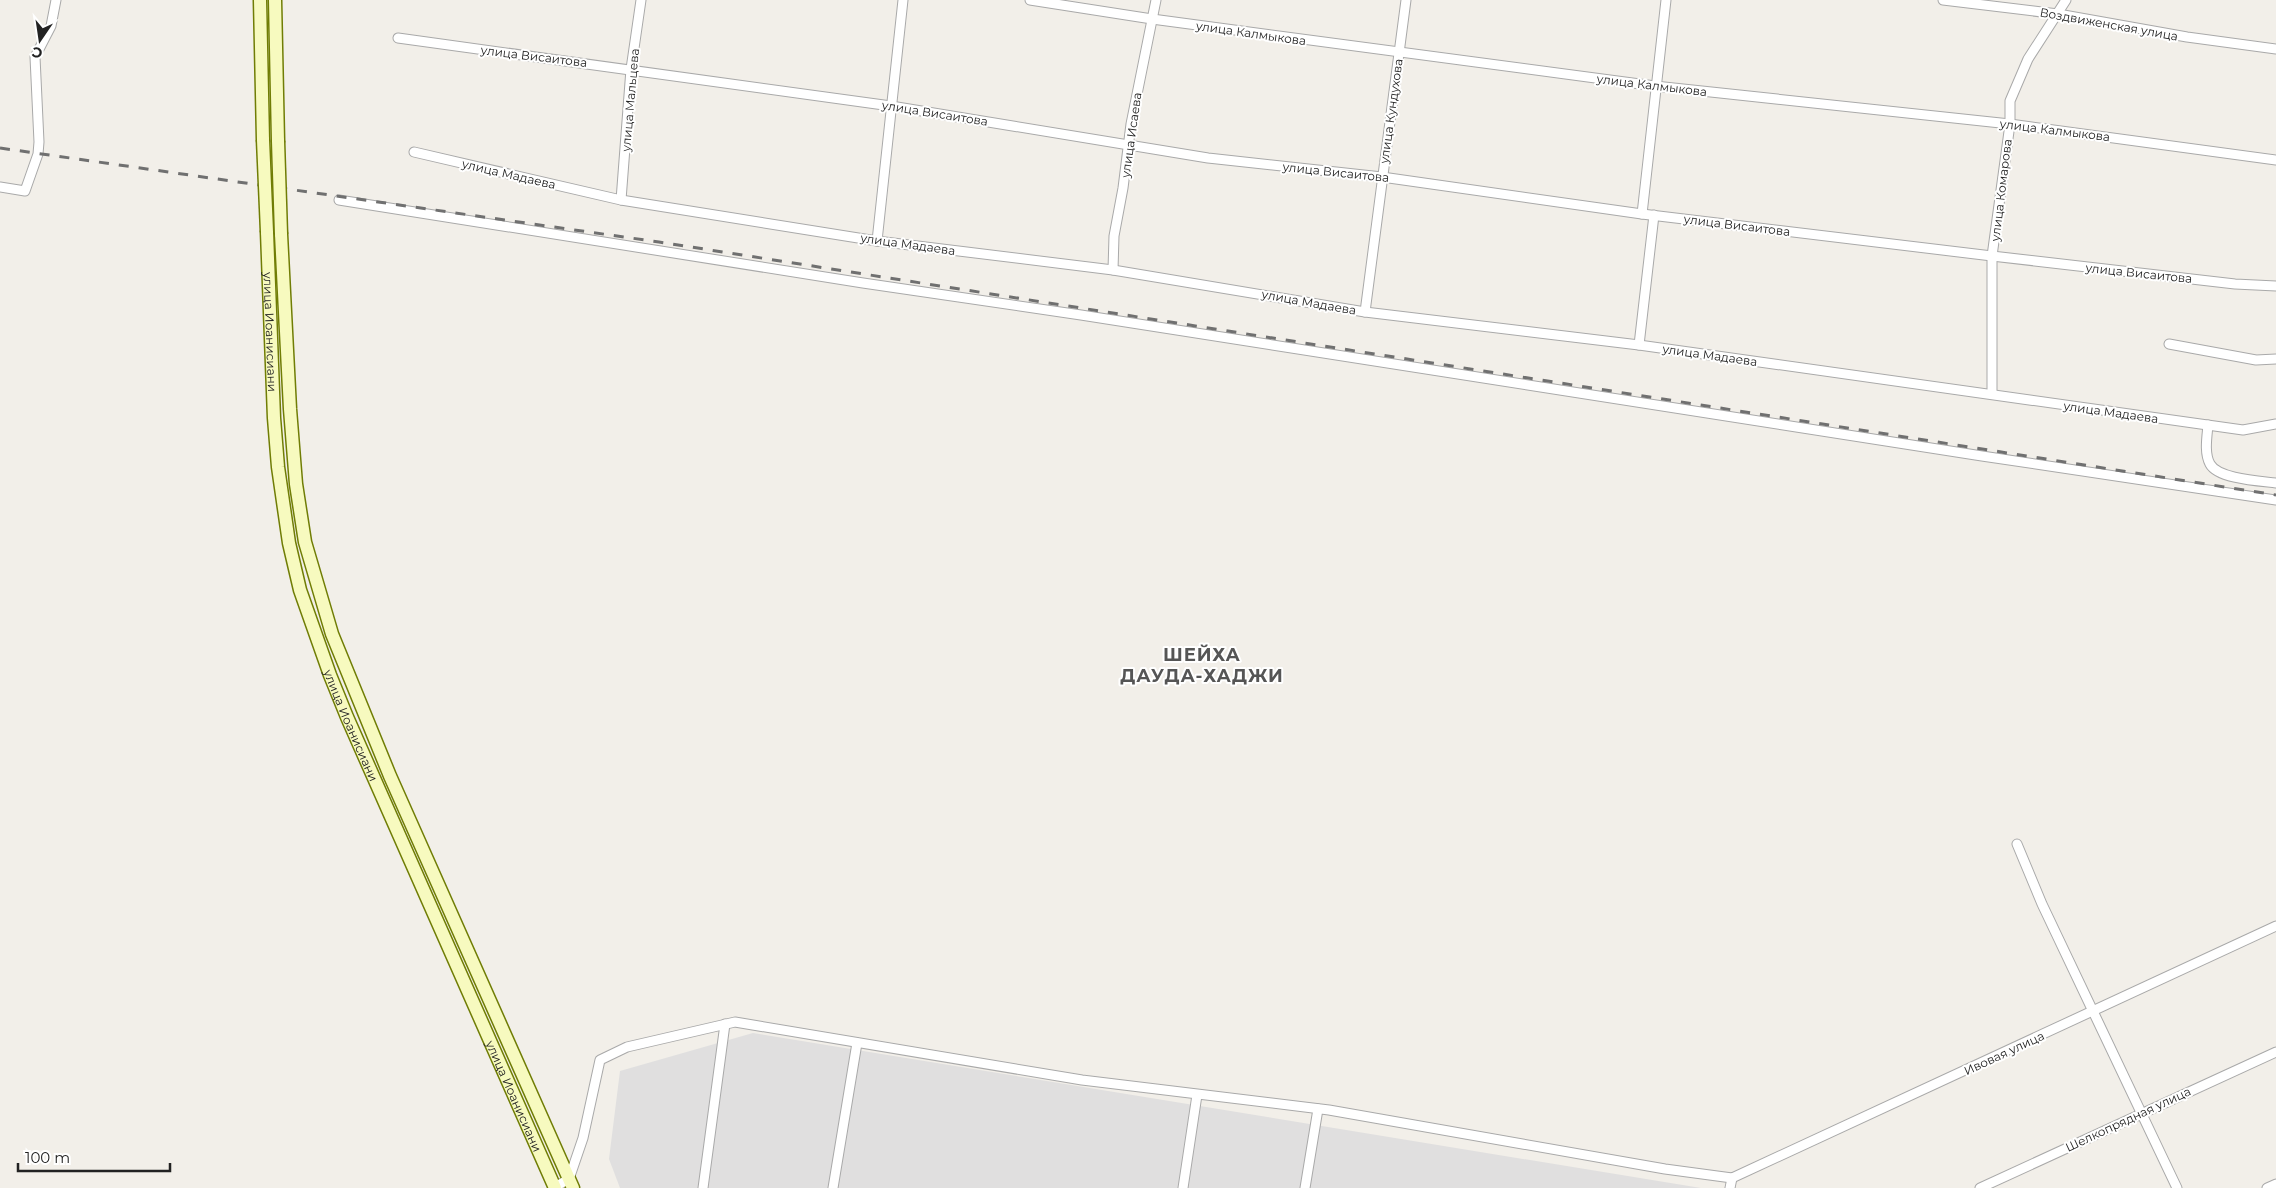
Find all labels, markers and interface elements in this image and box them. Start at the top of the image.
street label: Воздвиженская улица [2039,4,2179,44]
north arrow [15,15,65,65]
street label: улица Калмыкова [1194,18,1307,48]
street label: улица Висаитова [479,42,588,70]
text: С [30,43,44,63]
street label: улица Мальцева [618,48,642,153]
street label: улица Кундухова [1376,58,1406,165]
street label: улица Калмыкова [1595,71,1708,99]
street label: улица Исаева [1117,91,1144,180]
street label: улица Висаитова [880,97,989,129]
street label: улица Калмыкова [1998,116,2111,144]
street label: улица Комарова [1987,138,2015,243]
street label: улица Мадаева [460,156,557,192]
street label: улица Висаитова [1281,159,1390,185]
street label: улица Висаитова [1682,211,1791,239]
street label: улица Мадаева [859,230,956,258]
street label: улица Висаитова [2084,260,2193,286]
street label: улица Иоанисиани [261,271,281,392]
street label: улица Мадаева [1260,286,1357,318]
street label: улица Мадаева [1661,341,1758,369]
street label: улица Мадаева [2062,398,2159,426]
district label: ШЕЙХА ДАУДА-ХАДЖИ [1120,644,1284,687]
street label: улица Иоанисиани [321,666,382,783]
street label: Ивовая улица [1961,1028,2047,1078]
street label: улица Иоанисиани [483,1037,545,1154]
street label: Шелкопрядная улица [2063,1083,2193,1155]
scale bar [18,1140,170,1172]
text: 100 m [25,1148,70,1167]

